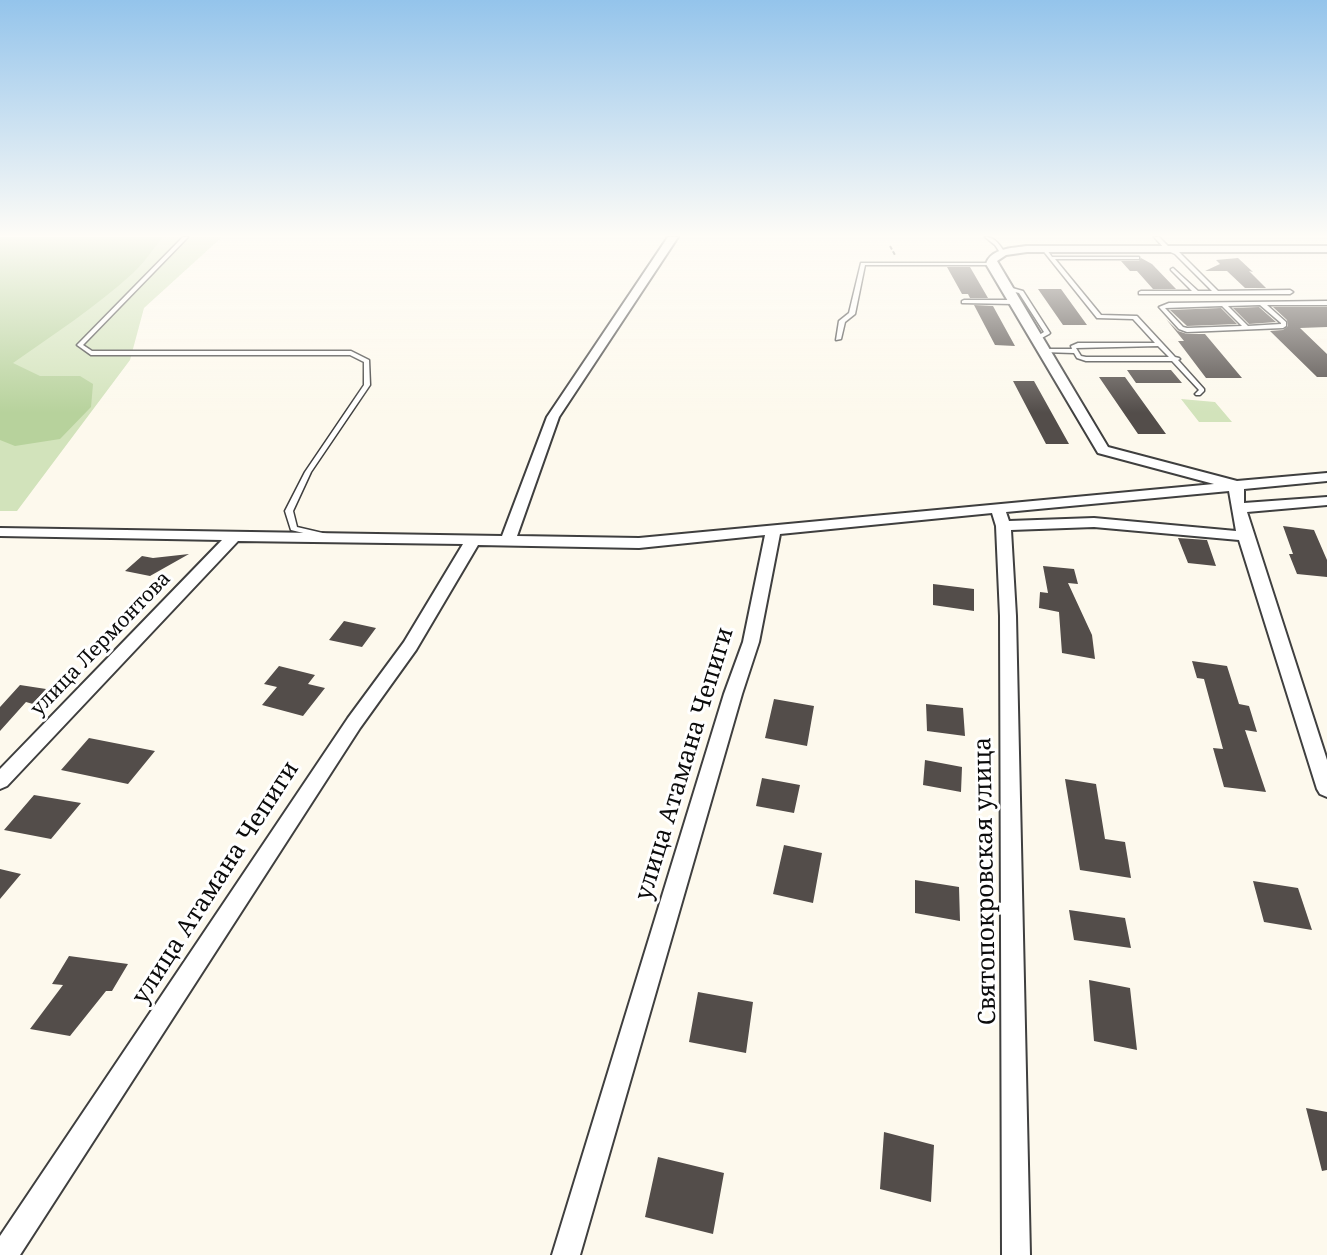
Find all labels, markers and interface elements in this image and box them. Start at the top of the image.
street label: улица Лермонтова [26,567,176,721]
street label: улица Атамана Чепиги [630,624,740,904]
street label: Святопокровская улица [969,737,1003,1025]
street label: улица Атамана Чепиги [127,756,305,1010]

